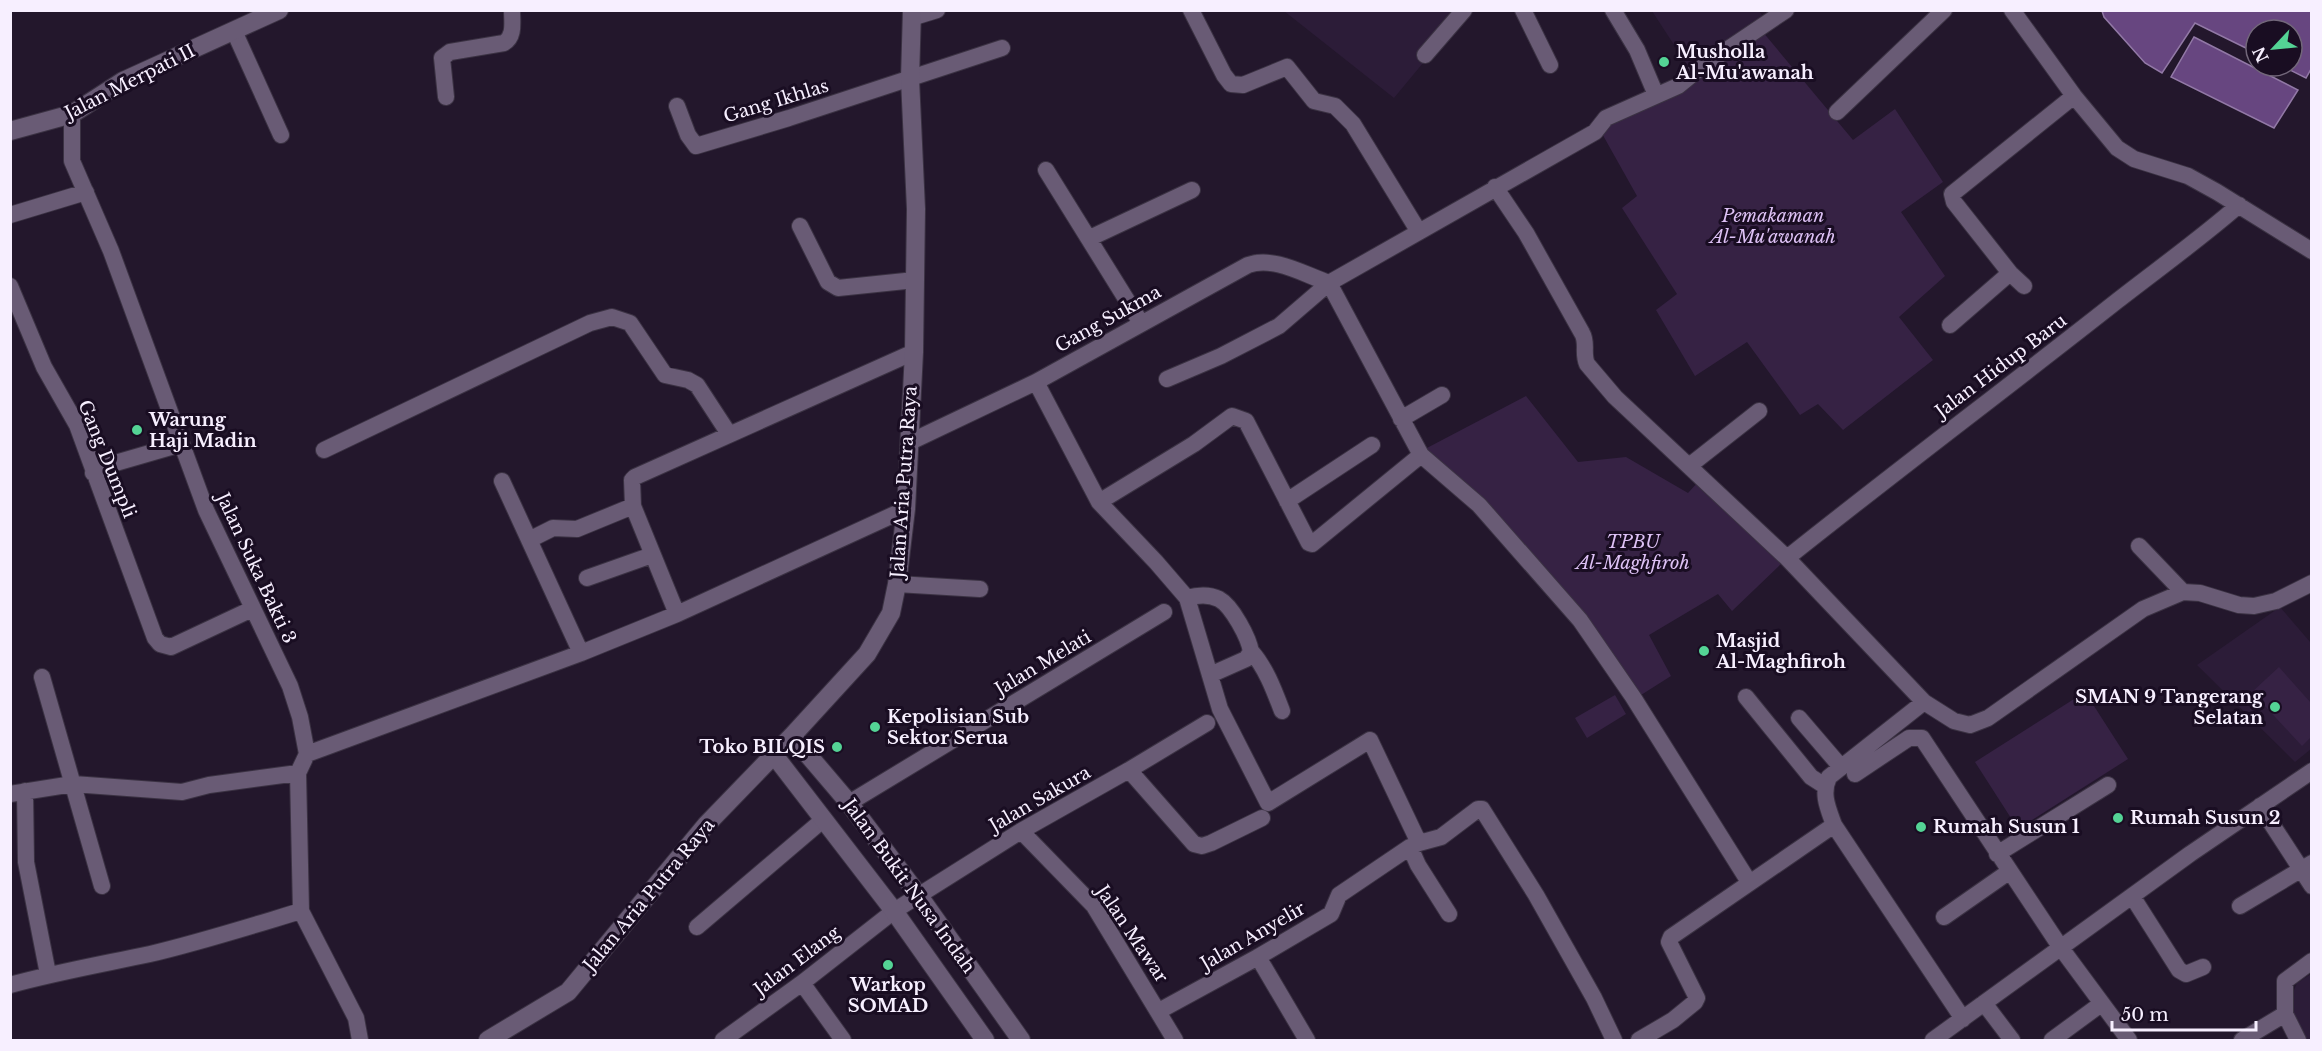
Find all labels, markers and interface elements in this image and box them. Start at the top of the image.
north arrow [2244,18,2304,78]
street label: Jalan Merpati II [59,40,199,125]
place label: Musholla Al-Mu'awanah [1675,41,1814,84]
text: N [2248,43,2273,66]
marker: Musholla Al-Mu'awanah [1657,55,1671,69]
street label: Gang Ikhlas [721,75,831,127]
park label: Pemakaman Al-Mu'awanah [1708,205,1836,248]
street label: Gang Sukma [1051,281,1165,357]
street label: Jalan Hidup Baru [1929,309,2071,424]
street label: Jalan Aria Putra Raya [886,385,922,581]
street label: Gang Dumpli [73,397,141,521]
place label: Warung Haji Madin [148,409,257,452]
marker: Warung Haji Madin [130,423,144,437]
street label: Jalan Suka Bakti 3 [211,487,301,647]
park label: TPBU Al-Maghfiroh [1574,531,1690,574]
street label: Jalan Melati [989,626,1095,701]
place label: Masjid Al-Maghfiroh [1715,630,1846,673]
marker: Masjid Al-Maghfiroh [1697,644,1711,658]
place label: SMAN 9 Tangerang Selatan [2075,686,2264,729]
marker: SMAN 9 Tangerang Selatan [2268,700,2282,714]
place label: Kepolisian Sub Sektor Serua [887,706,1029,749]
marker: Kepolisian Sub Sektor Serua [868,720,882,734]
place label: Toko BILQIS [699,736,825,758]
marker: Toko BILQIS [830,740,844,754]
street label: Jalan Sakura [984,761,1095,838]
street label: Jalan Bukit Nusa Indah [837,793,980,977]
place label: Rumah Susun 2 [2130,807,2280,829]
marker: Rumah Susun 2 [2111,811,2125,825]
street label: Jalan Aria Putra Raya [577,814,719,977]
place label: Rumah Susun 1 [1933,816,2080,838]
marker: Rumah Susun 1 [1914,820,1928,834]
street label: Jalan Mawar [1090,879,1173,987]
street label: Jalan Anyelir [1195,897,1310,976]
street label: Jalan Elang [748,921,844,1002]
marker: Warkop SOMAD [881,958,895,972]
place label: Warkop SOMAD [848,974,928,1017]
scale bar [2112,994,2256,1032]
text: 50 m [2121,1004,2169,1026]

